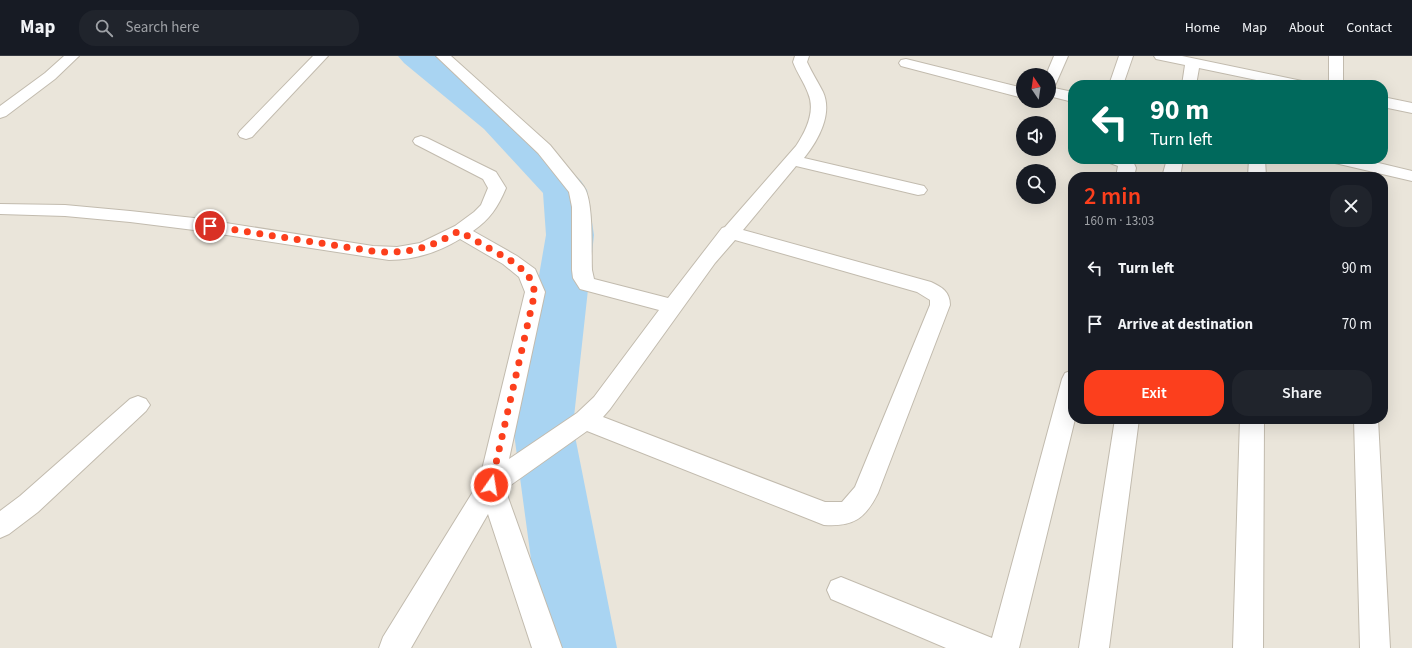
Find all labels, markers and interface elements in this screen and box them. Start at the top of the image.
search box [79,10,359,46]
text: Map [20,14,55,41]
icon: search [93,17,115,39]
text: Search here [125,17,199,38]
text: Home [1185,18,1220,38]
text: Map [1242,18,1267,38]
text: About [1289,18,1324,38]
text: Contact [1346,18,1392,38]
north arrow [1016,68,1056,108]
map controls [1016,68,1056,204]
text: 90 m [1150,90,1209,130]
icon: left [1084,96,1136,148]
button: sound [1016,116,1056,156]
text: Turn left [1150,127,1212,152]
button: search [1016,164,1056,204]
text: 2 min [1084,179,1141,214]
button: close [1330,185,1372,227]
pin [193,209,227,243]
text: 160 m · 13:03 [1084,212,1154,230]
icon: arrive [199,215,221,237]
icon: left [1084,257,1106,279]
text: Turn left [1118,258,1174,279]
text: 90 m [1342,258,1372,279]
icon: arrive [1084,313,1106,335]
text: Arrive at destination [1118,314,1253,335]
text: 70 m [1342,314,1372,335]
button: Exit [1084,370,1224,416]
button: Share [1232,370,1372,416]
position arrow [470,464,512,506]

